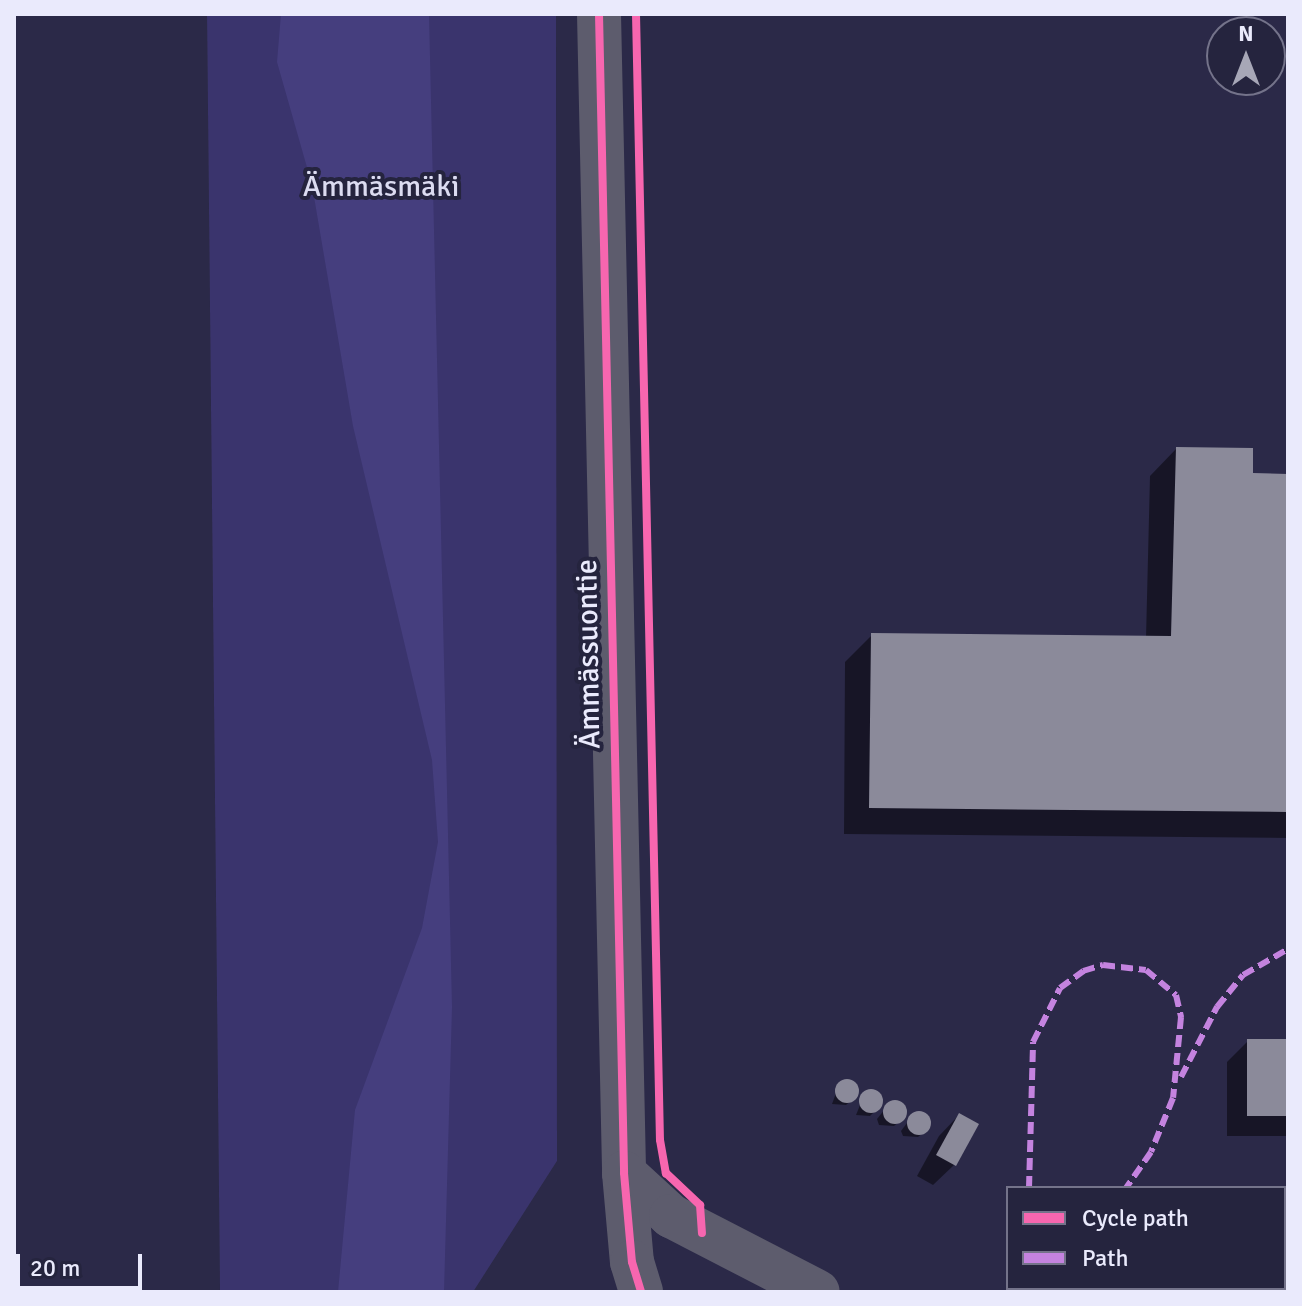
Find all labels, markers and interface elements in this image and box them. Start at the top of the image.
north arrow [1206,16,1286,96]
text: N [1238,20,1254,47]
park label: Ämmäsmäki [303,169,459,205]
street label: Ämmässuontie [569,559,609,749]
legend [1006,1186,1286,1290]
text: Cycle path [1082,1203,1189,1233]
scale bar [20,1238,146,1288]
text: Path [1082,1243,1128,1273]
text: 20 m [30,1253,80,1283]

